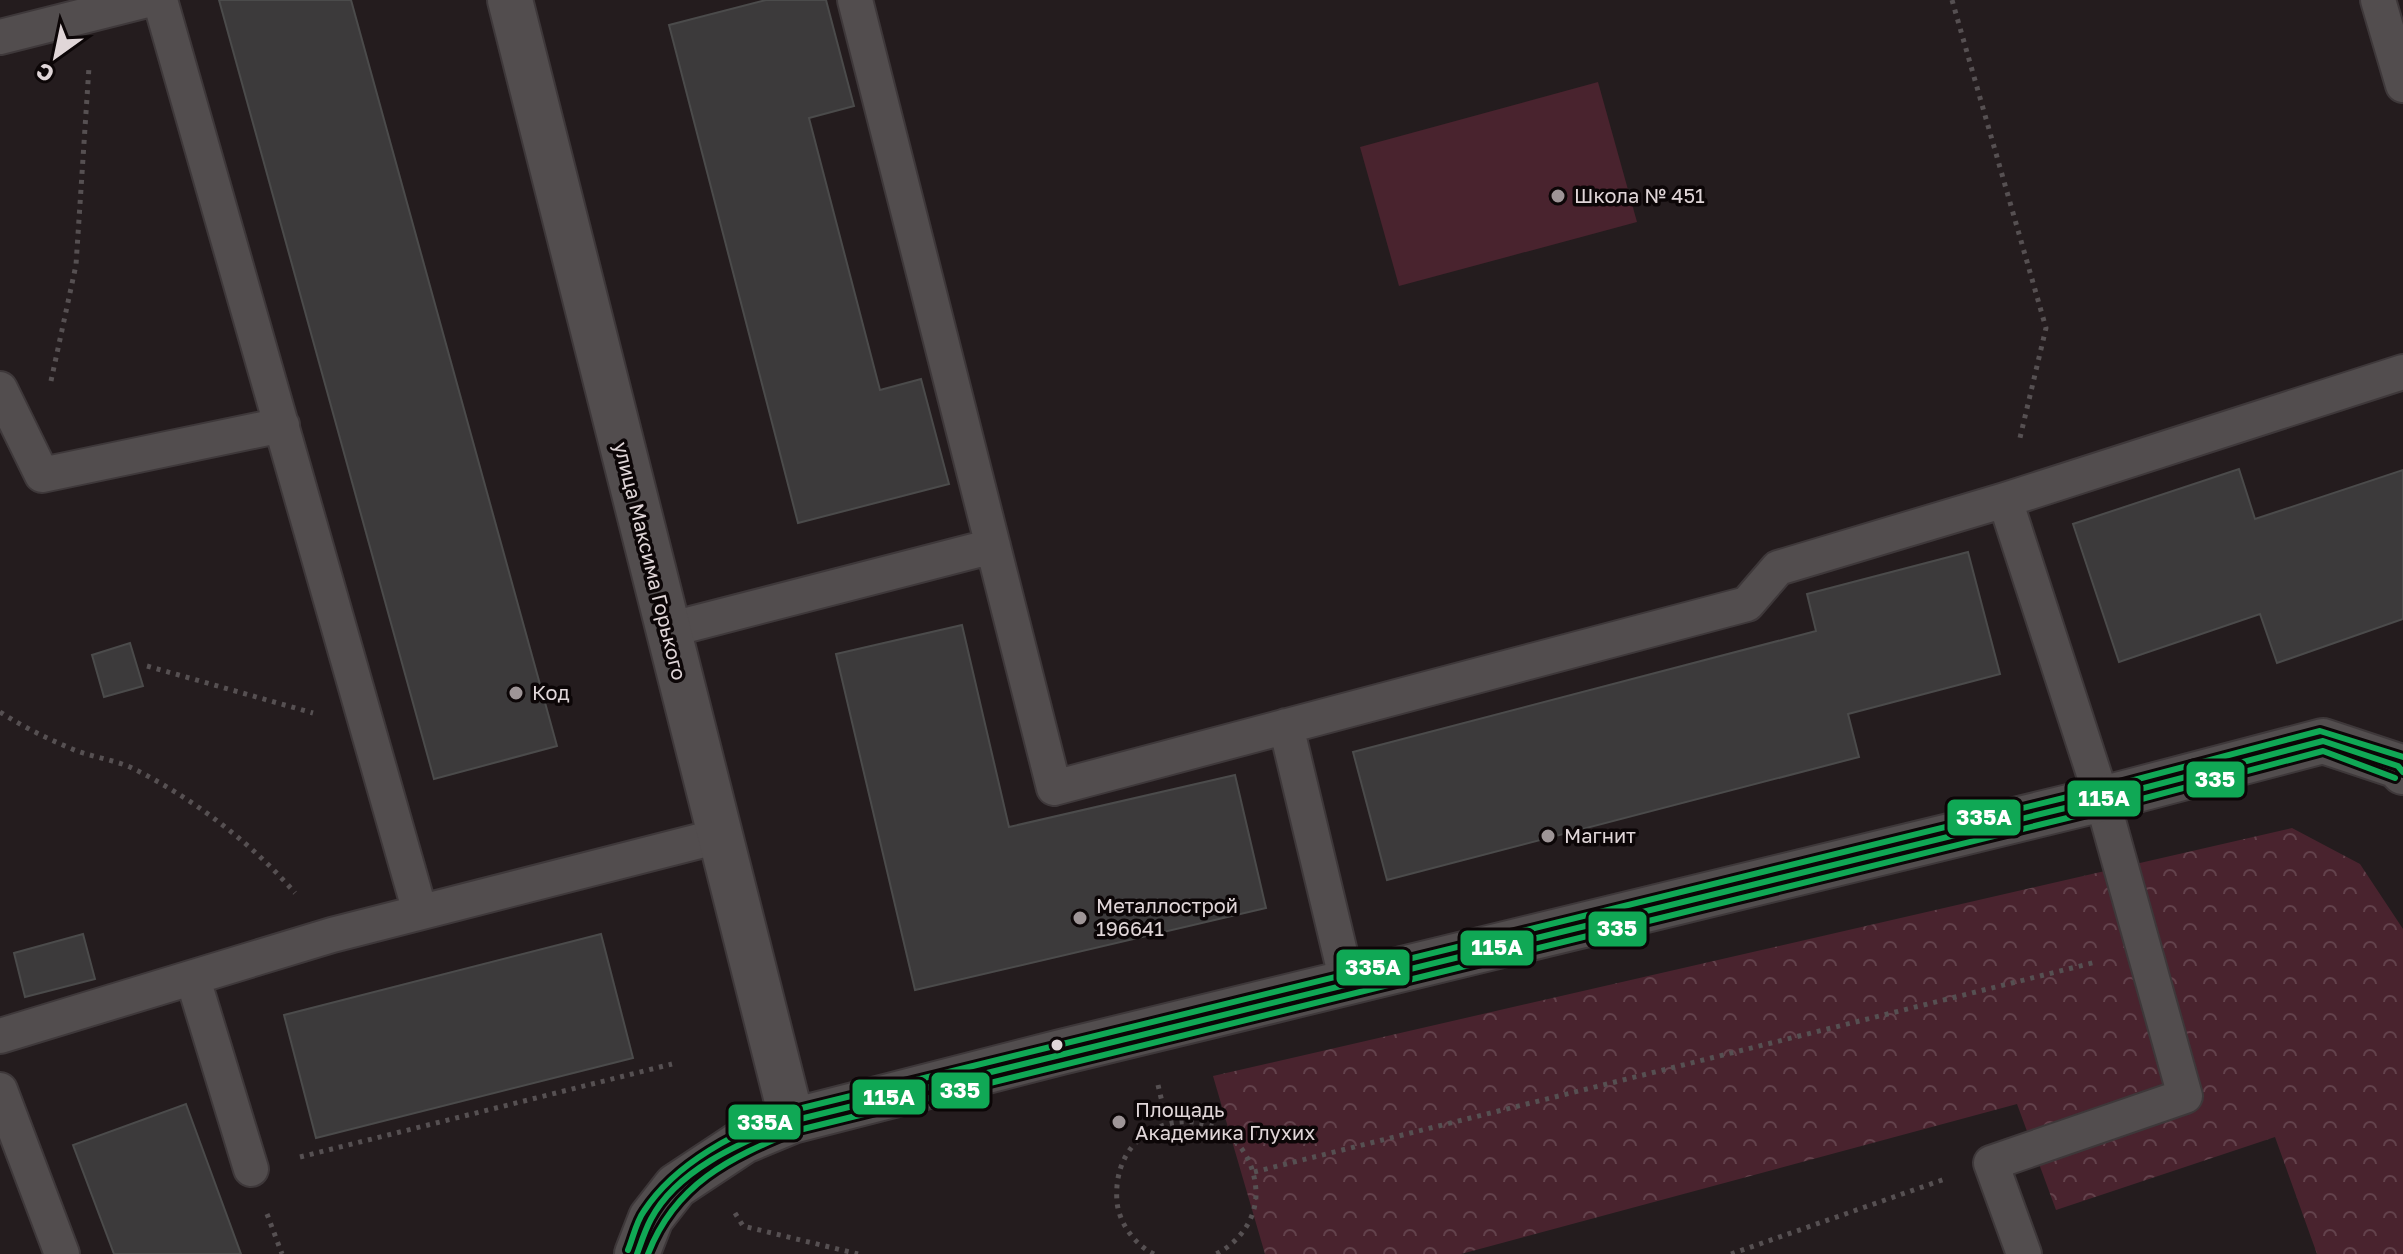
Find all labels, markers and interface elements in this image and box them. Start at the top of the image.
north arrow [16,16,96,96]
text: С [31,58,59,89]
place label: Школа № 451 [1574,183,1705,207]
marker: Школа № 451 [1549,187,1567,205]
street label: улица Максима Горького [610,439,692,682]
place label: Код [532,680,570,704]
marker: Код [507,684,525,702]
line badge: 335 [2185,760,2246,799]
text: 335 [2195,765,2235,792]
line badge: 115А [2066,779,2142,818]
text: 115А [2078,784,2130,811]
line badge: 335А [1946,798,2022,837]
text: 335А [1956,803,2012,830]
place label: Магнит [1564,823,1636,847]
marker: Магнит [1539,827,1557,845]
place label: Металлострой 196641 [1096,893,1238,940]
marker: Металлострой 196641 [1071,909,1089,927]
line badge: 335 [1587,910,1648,948]
text: 335 [1597,914,1637,941]
line badge: 115А [1459,929,1535,967]
text: 115А [1471,933,1523,960]
line badge: 335А [1335,948,1411,987]
text: 335А [1345,953,1401,980]
unlabelled marker [1049,1037,1065,1053]
line badge: 335 [930,1071,991,1110]
text: 335 [940,1076,980,1103]
line badge: 115А [851,1078,927,1116]
text: 115А [863,1083,915,1110]
place label: Площадь Академика Глухих [1135,1097,1315,1144]
line badge: 335А [727,1103,802,1141]
text: 335А [737,1108,793,1135]
marker: Площадь Академика Глухих [1110,1113,1128,1131]

